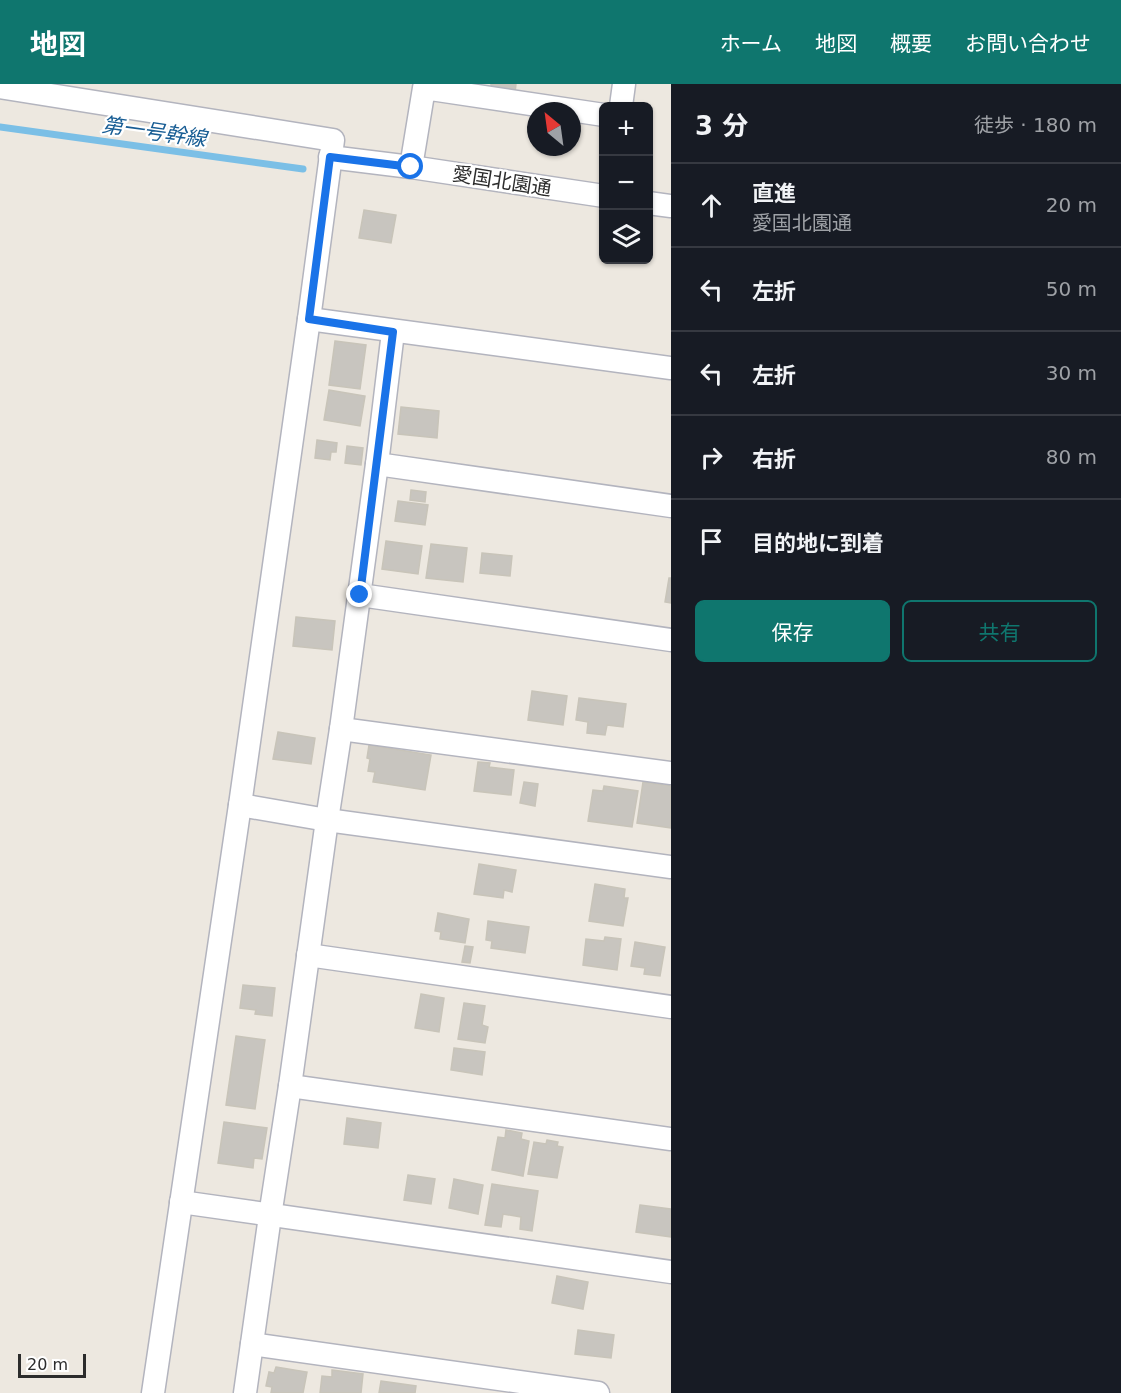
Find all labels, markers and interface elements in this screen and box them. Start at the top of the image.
text: 地図 [30,28,86,61]
text: ホーム [720,32,782,56]
text: 地図 [815,32,857,56]
text: 概要 [890,32,932,56]
text: お問い合わせ [965,32,1091,56]
north arrow [527,102,581,156]
map controls [599,102,653,264]
button: + [599,102,653,156]
text: 3 分 [695,111,748,141]
water label: 第一号幹線 [100,113,211,152]
text: 徒歩 · 180 m [974,113,1097,137]
route start [397,153,423,179]
button: − [599,156,653,210]
street label: 愛国北園通 [451,161,553,201]
text: 直進 [752,181,796,206]
icon: ahead [695,189,728,222]
text: 20 m [1046,193,1097,217]
button: layers [599,210,653,264]
text: 愛国北園通 [752,211,852,235]
icon: left [695,273,728,306]
text: 50 m [1046,277,1097,301]
text: 左折 [752,279,796,304]
icon: left [695,357,728,390]
text: 30 m [1046,361,1097,385]
text: 左折 [752,363,796,388]
icon: right [695,441,728,474]
text: 80 m [1046,445,1097,469]
text: 右折 [752,447,796,472]
icon: arrive [695,525,728,558]
text: 目的地に到着 [752,531,884,556]
route end [346,581,372,607]
button: 保存 [695,600,890,662]
button: 共有 [902,600,1097,662]
scale bar [18,1351,86,1378]
text: 20 m [27,1355,68,1374]

